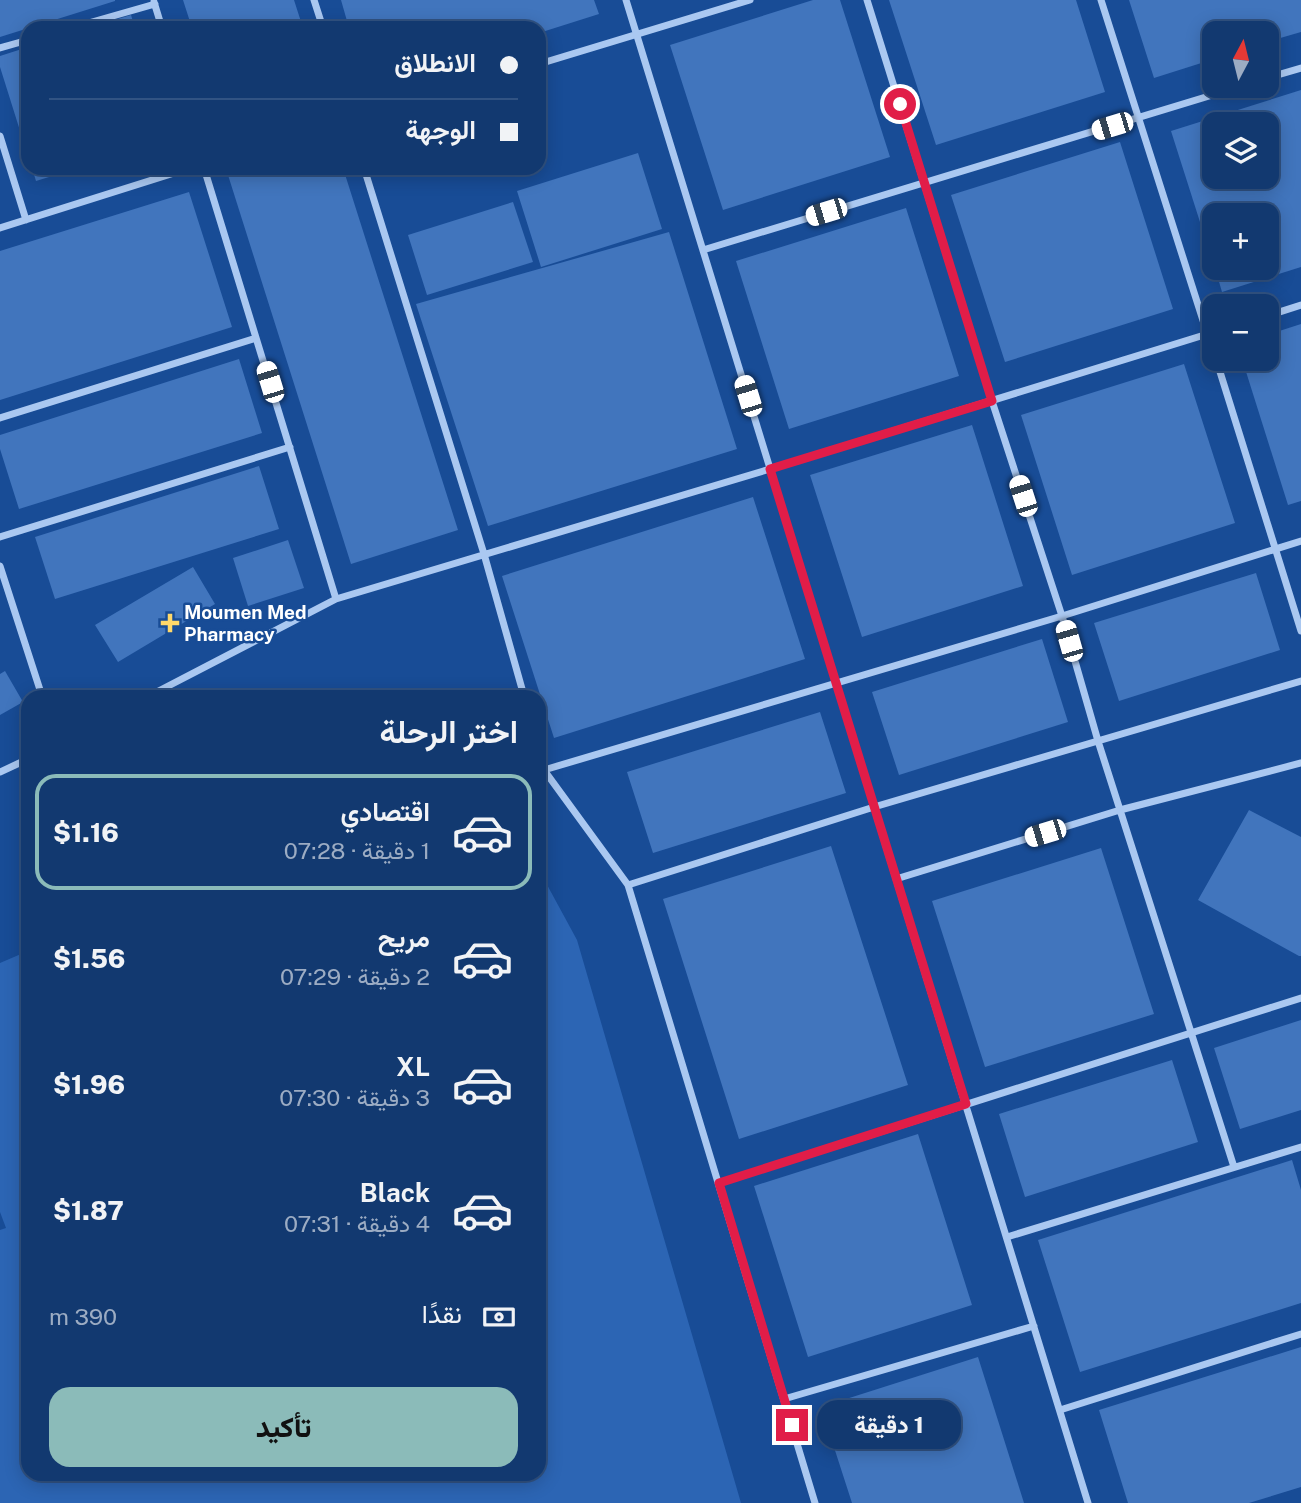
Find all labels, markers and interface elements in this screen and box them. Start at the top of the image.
north arrow [1202,21,1279,98]
map controls [1202,21,1279,371]
text: الانطلاق [394,47,476,78]
route start [884,88,916,120]
car [1089,110,1136,142]
button: layers [1202,112,1279,189]
text: الوجهة [405,114,476,145]
car [803,196,850,228]
button: + [1202,203,1279,280]
button: − [1202,294,1279,371]
car [254,359,287,405]
car [732,373,765,419]
car [1007,473,1040,519]
place label: Moumen Med Pharmacy [184,601,307,645]
marker: Moumen Med Pharmacy [162,615,178,631]
car [1054,618,1085,664]
text: اختر الرحلة [380,713,518,750]
text: اقتصادي [341,796,430,827]
icon: car [451,801,514,864]
text: $1.16 [53,817,119,848]
car [1022,817,1069,849]
text: 1 دقيقة · 07:28 [284,837,430,864]
text: مريح [378,922,430,953]
icon: car [451,927,514,990]
text: $1.56 [53,943,125,974]
text: 2 دقيقة · 07:29 [280,963,430,990]
text: XL [396,1051,430,1082]
icon: car [451,1053,514,1116]
text: $1.96 [53,1069,125,1100]
text: 3 دقيقة · 07:30 [279,1084,430,1111]
text: Black [360,1177,430,1208]
icon: car [451,1179,514,1242]
text: $1.87 [53,1195,124,1226]
text: 4 دقيقة · 07:31 [284,1210,430,1237]
text: نقدًا [422,1298,462,1329]
icon: cash [480,1298,518,1336]
text: 390 m [49,1303,117,1330]
button: تأكيد [49,1387,518,1467]
callout: 1 دقيقة [816,1400,960,1450]
route end [776,1409,808,1441]
text: 1 دقيقة [854,1411,924,1438]

